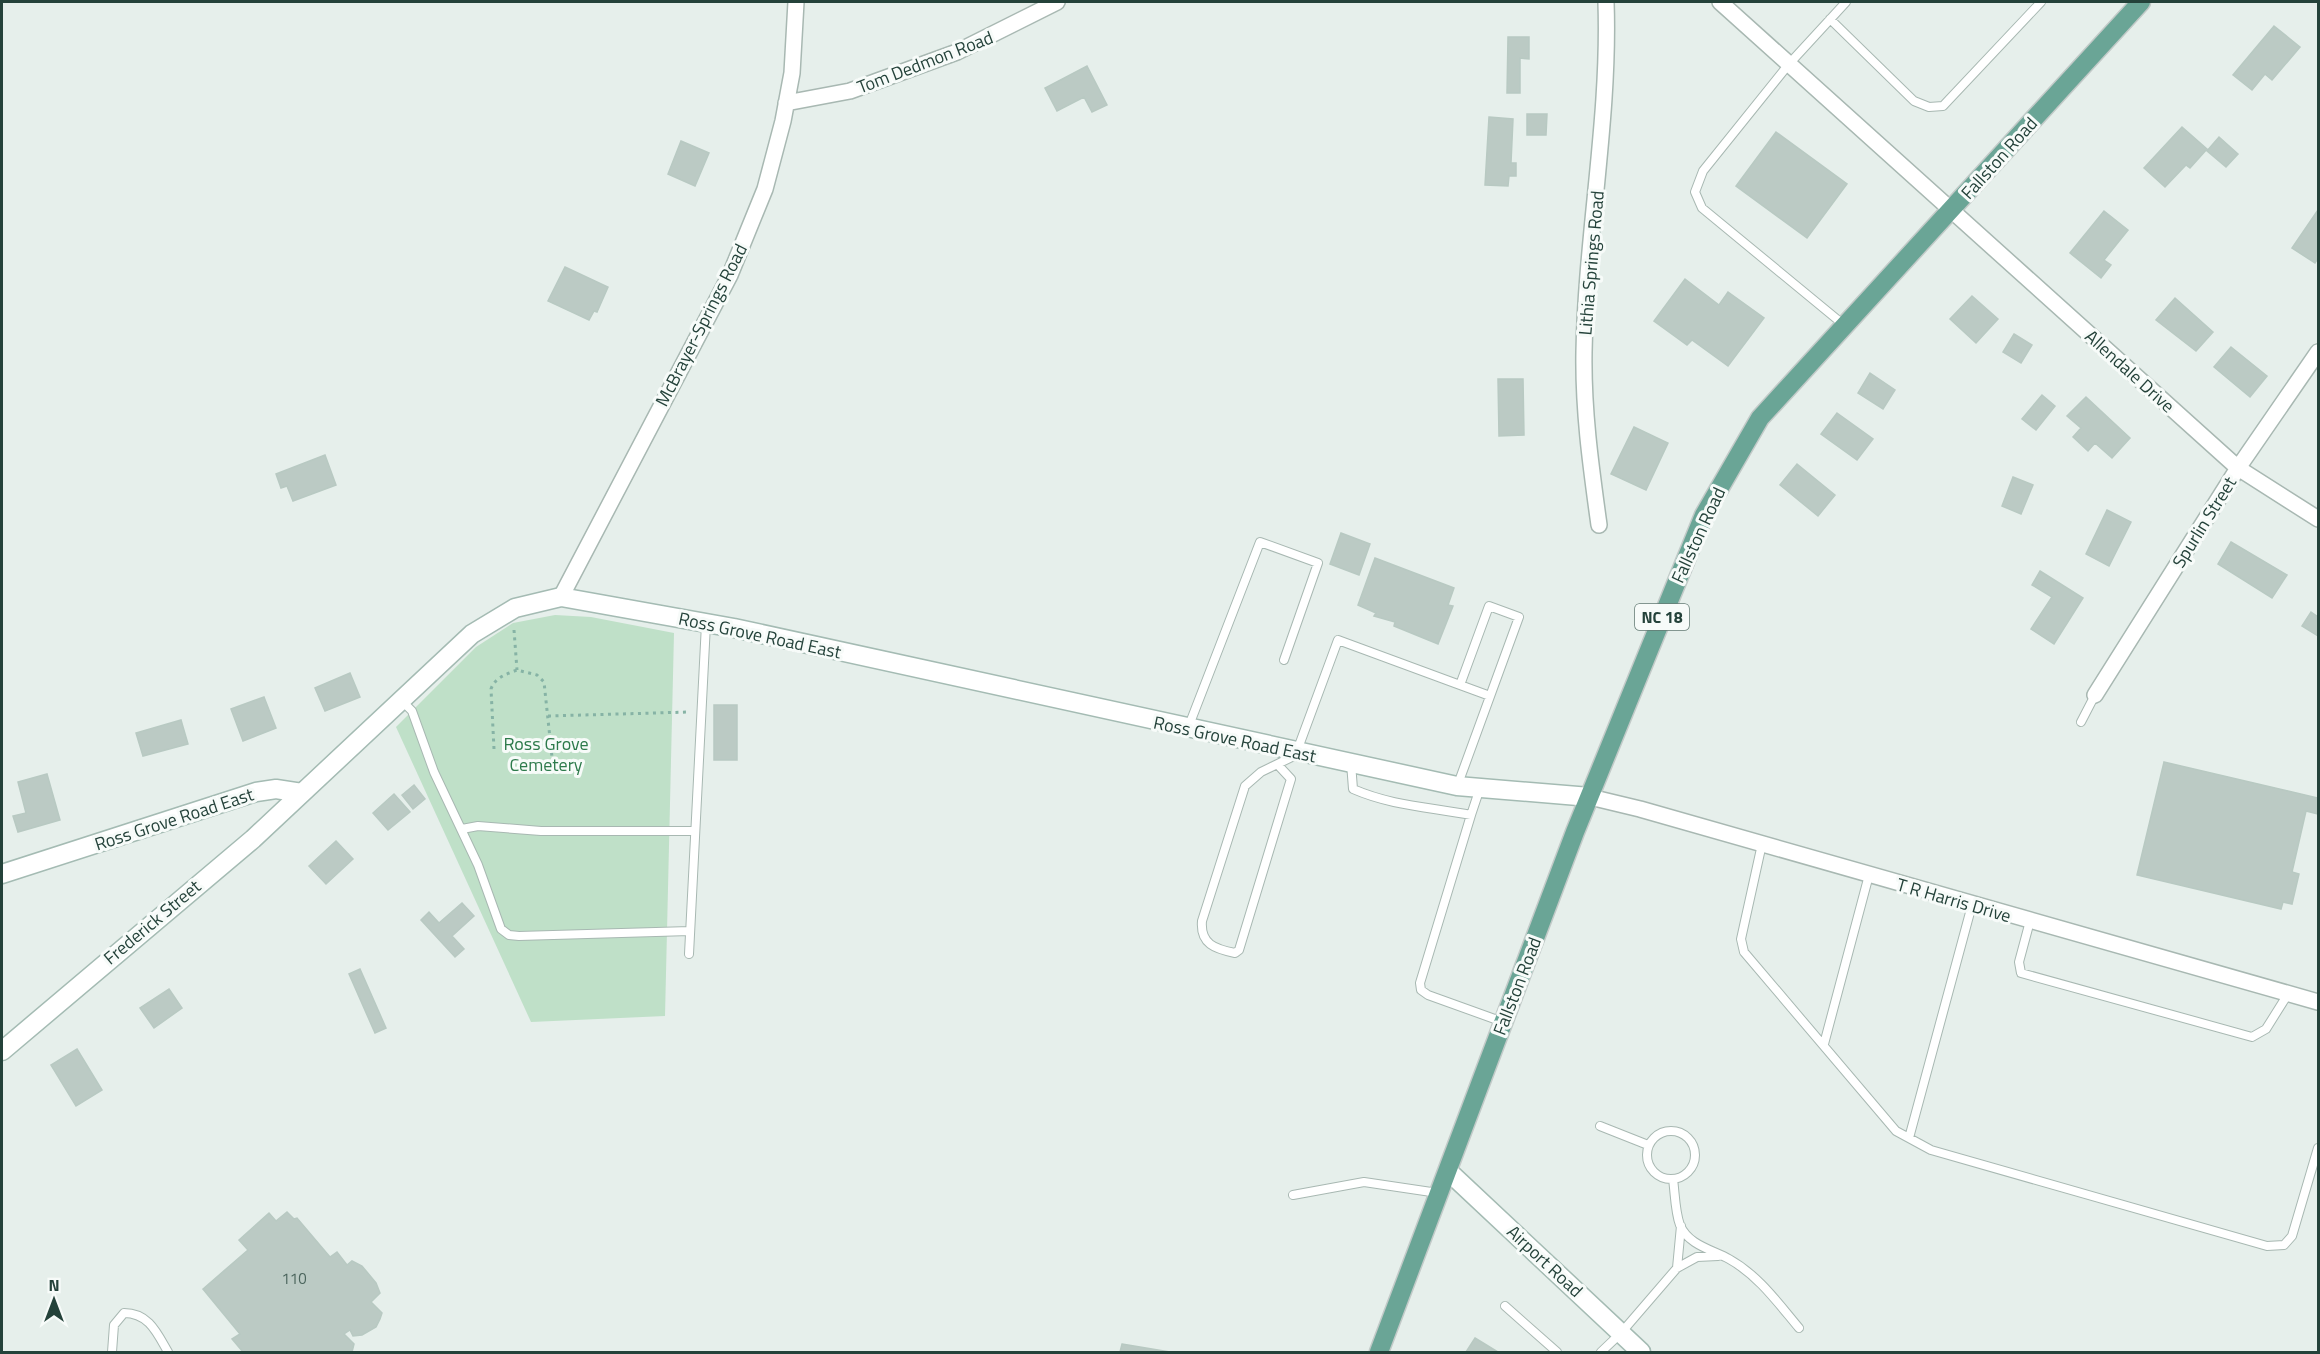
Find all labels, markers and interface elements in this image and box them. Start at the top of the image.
street label: Tom Dedmon Road [853,24,997,100]
street label: Fallston Road [1955,111,2043,205]
street label: Lithia Springs Road [1571,190,1611,336]
street label: McBrayer-Springs Road [648,239,754,411]
street label: Allendale Drive [2079,323,2181,419]
street label: Spurlin Street [2165,471,2243,573]
street label: Fallston Road [1664,483,1732,587]
road number: NC 18 [1635,604,1689,630]
street label: Ross Grove Road East [676,605,845,666]
street label: Ross Grove Road East [1151,709,1320,770]
park label: Ross Grove Cemetery [503,730,589,778]
street label: Ross Grove Road East [91,780,258,857]
street label: T R Harris Drive [1894,871,2014,929]
street label: Frederick Street [97,873,207,971]
street label: Fallston Road [1486,933,1548,1039]
street label: Airport Road [1501,1219,1589,1303]
house number: 110 [281,1267,307,1290]
north arrow [24,1270,84,1330]
text: N [48,1273,60,1297]

